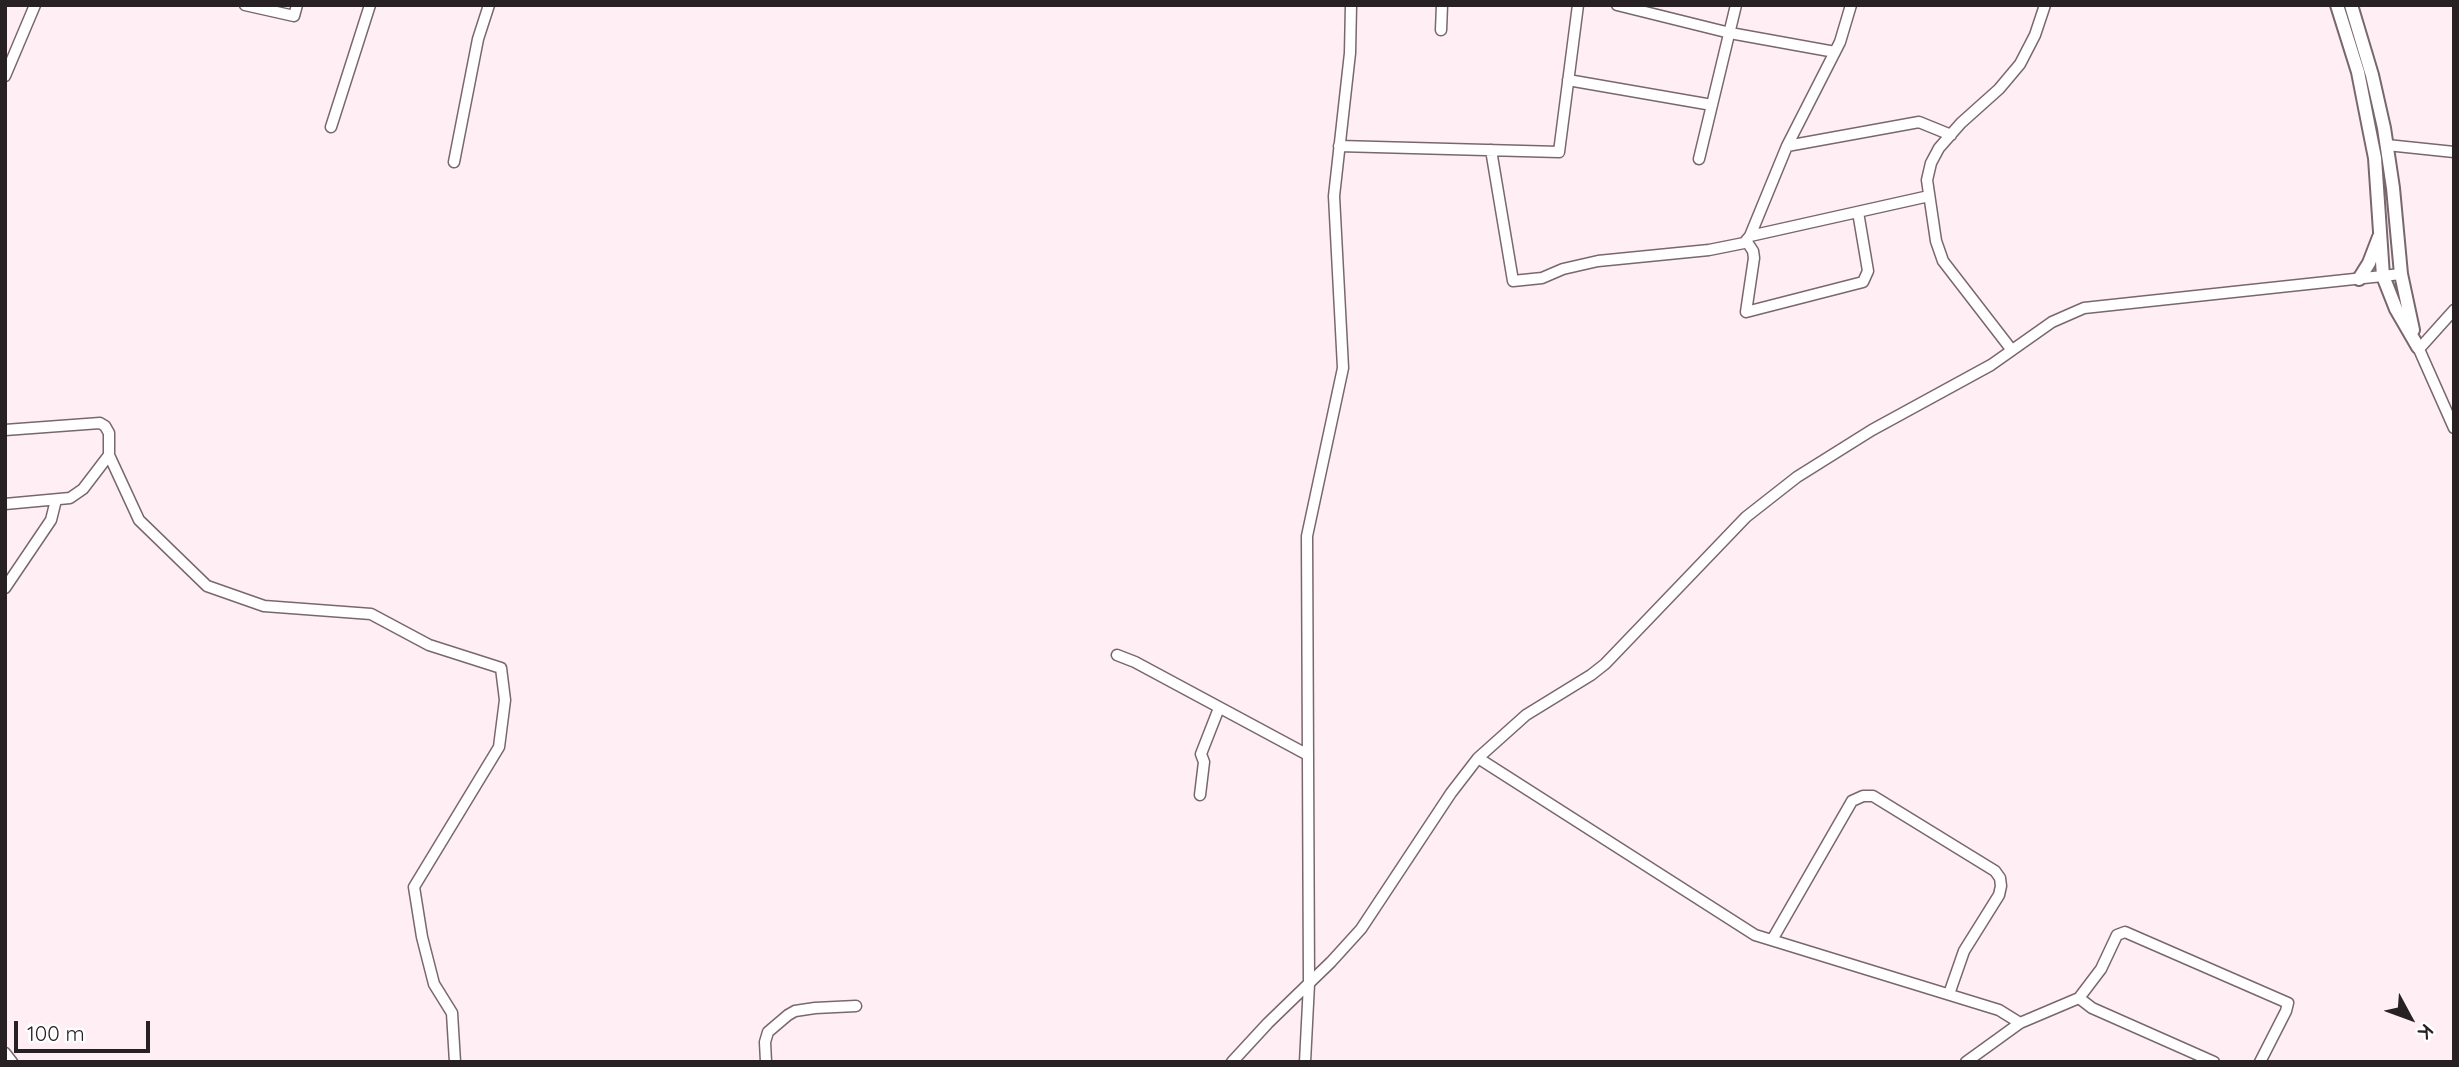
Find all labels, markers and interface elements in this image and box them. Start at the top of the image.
north arrow [2375,983,2445,1053]
scale bar [18,1007,154,1052]
text: K [2413,1019,2439,1044]
text: 100 m [27,1020,85,1046]

